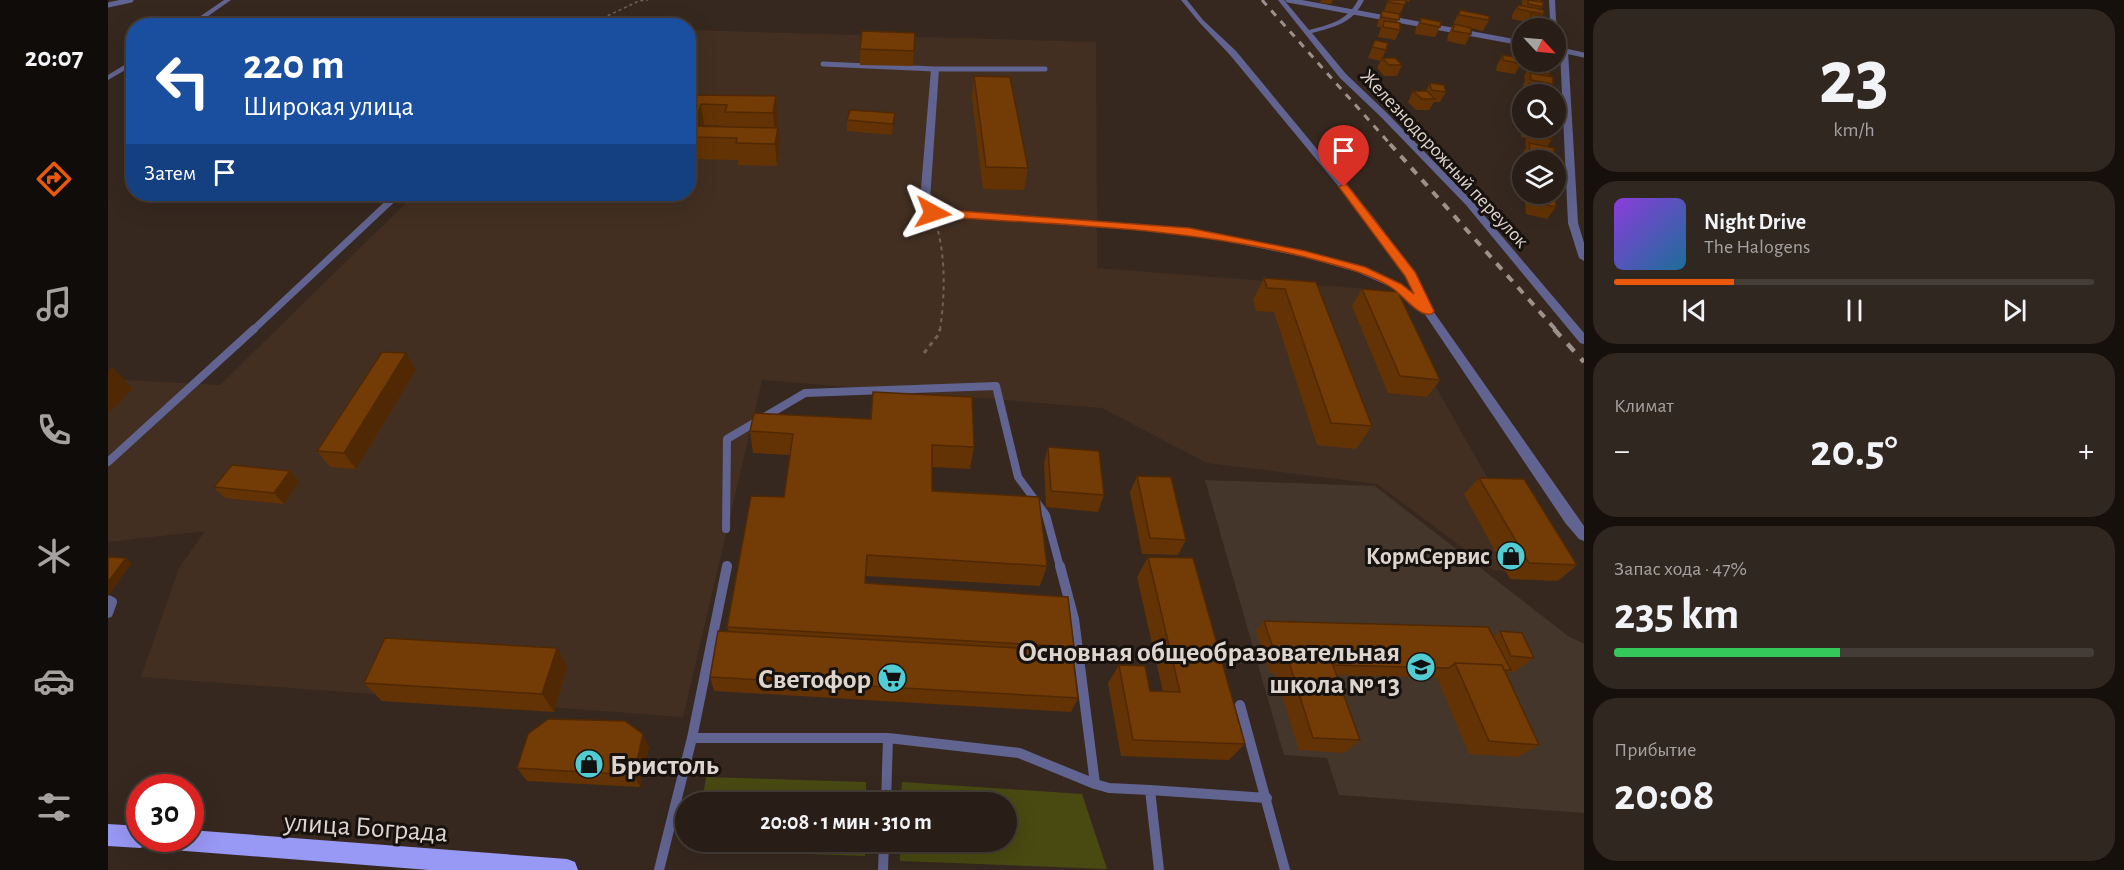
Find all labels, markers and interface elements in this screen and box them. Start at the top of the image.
north arrow [1512,18,1566,72]
map controls [1512,18,1566,204]
text: 23 [1819,40,1889,118]
icon: left [144,42,222,120]
text: 20:07 [25,44,83,71]
text: 220 m [243,44,345,86]
street label: Железнодорожный переулок [1357,66,1532,252]
button: search [1512,84,1566,138]
text: Широкая улица [243,93,414,120]
text: km/h [1833,120,1875,140]
pin [1318,125,1369,187]
icon: arrive [1327,134,1360,167]
button: layers [1512,150,1566,204]
icon: arrive [208,156,241,189]
icon: directions [33,158,75,200]
text: Затем [144,162,196,184]
position arrow [901,181,965,245]
text: Night Drive [1704,211,1806,233]
text: The Halogens [1704,237,1810,257]
icon: music [33,283,75,325]
icon: previous [1678,294,1711,327]
icon: pause [1838,294,1871,327]
icon: next [1998,294,2031,327]
text: Климат [1614,396,1674,416]
icon: phone [33,409,75,451]
text: 20.5° [1810,429,1898,474]
text: − [1614,435,1630,468]
text: + [2078,435,2094,468]
icon: climate [33,535,75,577]
shop icon: КормСервис [1495,540,1527,572]
place label: КормСервис [1366,545,1490,569]
text: Запас хода · 47% [1614,559,1747,579]
text: 235 km [1614,592,1739,637]
place label: Основная общеобразовательная школа № 13 [1018,639,1400,699]
school or university icon: Основная общеобразовательная школа № 13 [1405,651,1437,683]
icon: car [33,660,75,702]
supermarket icon: Светофор [876,662,908,694]
place label: Светофор [758,666,871,694]
text: Прибытие [1614,740,1696,760]
shop icon: Бристоль [573,748,605,780]
place label: Бристоль [610,752,719,780]
text: 20:08 [1614,773,1715,818]
speed limit sign: 30 [126,774,204,852]
icon: filters [33,786,75,828]
street label: улица Бограда [282,808,449,848]
text: 20:08 · 1 мин · 310 m [760,811,932,833]

